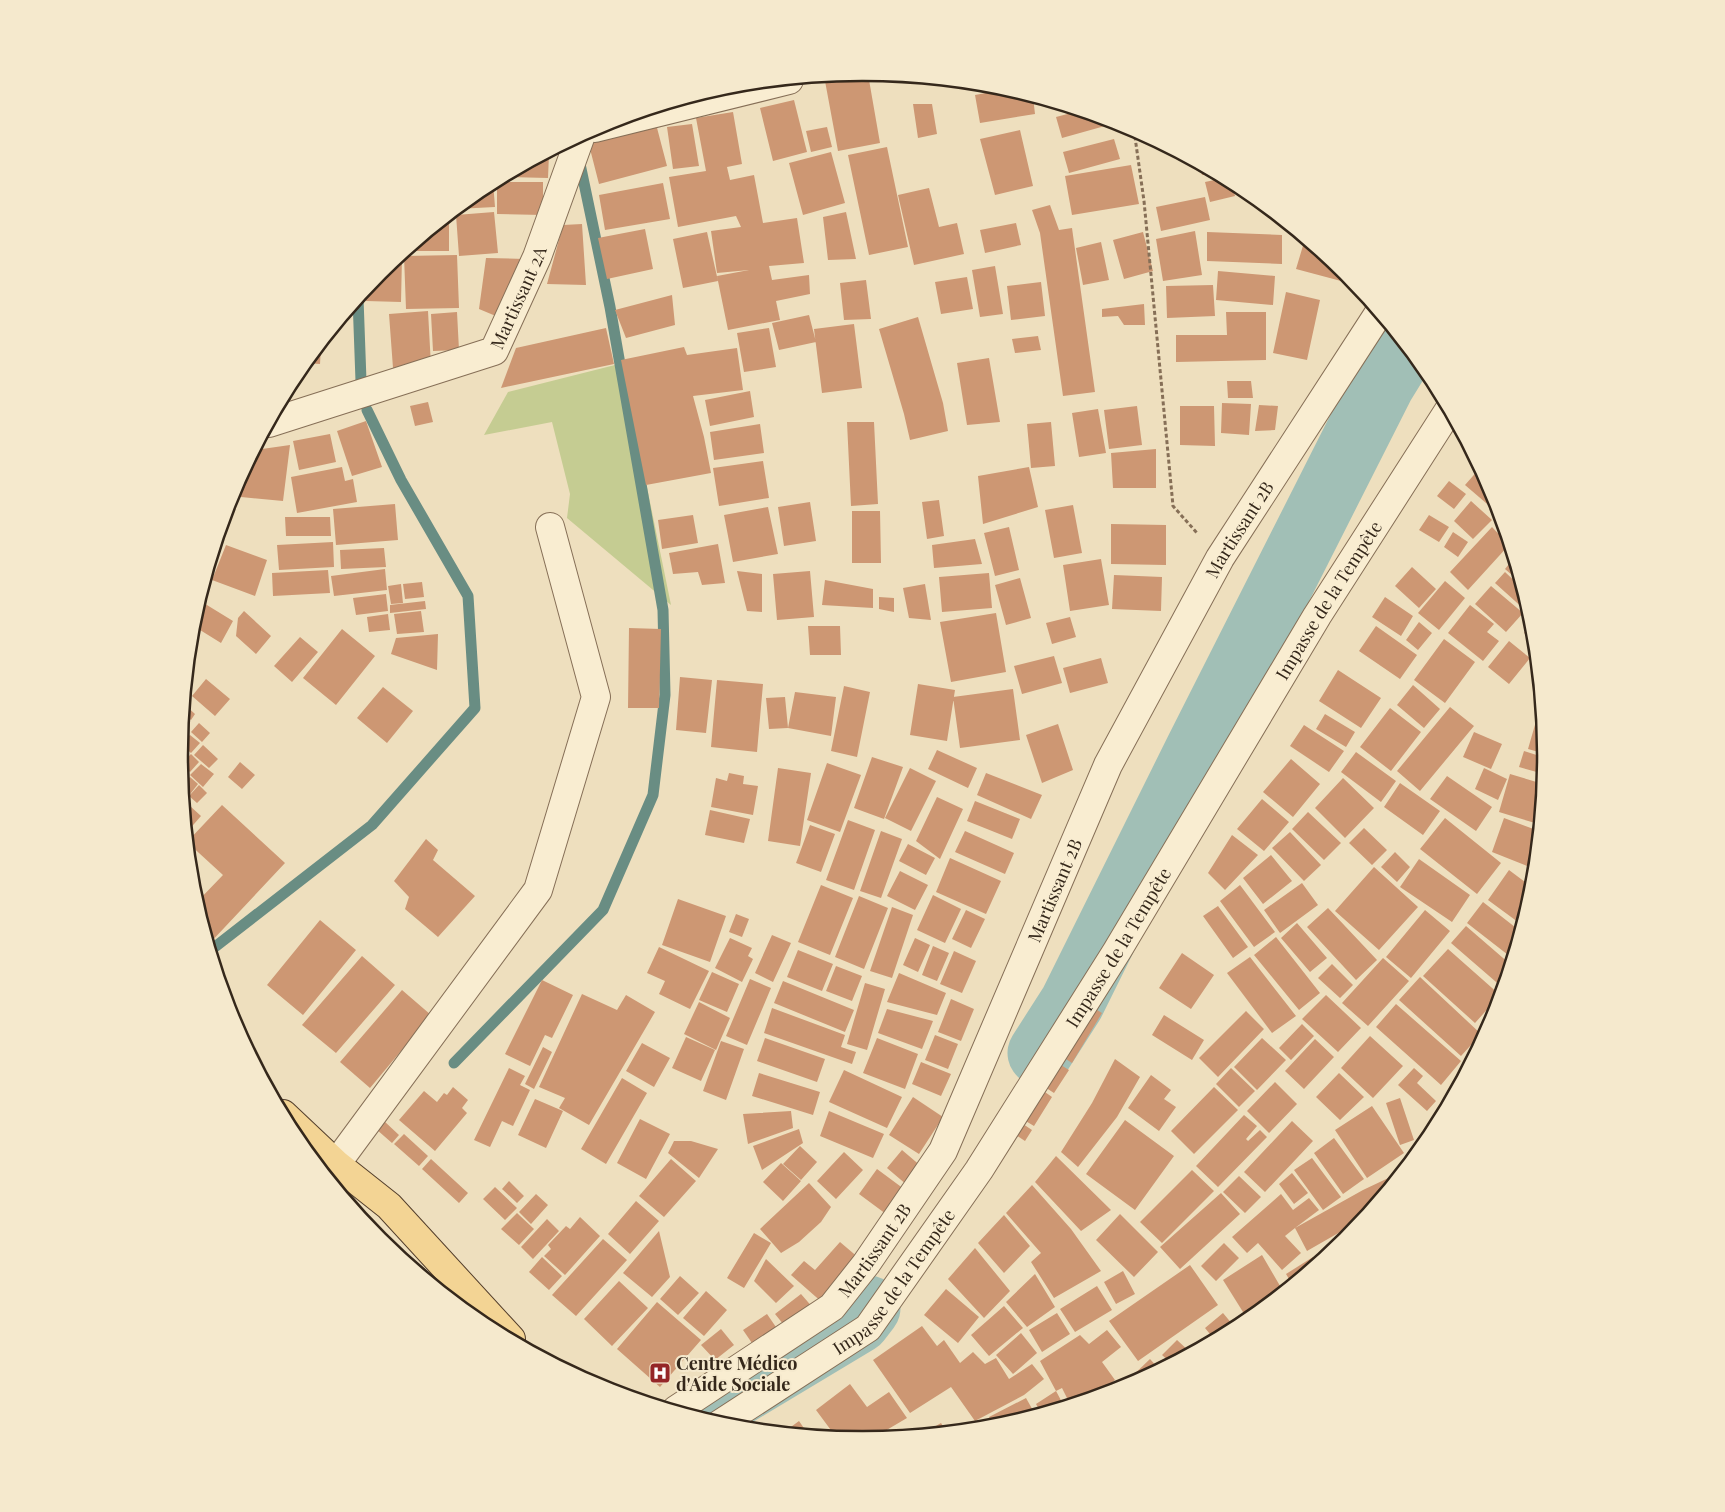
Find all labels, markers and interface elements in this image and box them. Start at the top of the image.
street label: Martissant 2A [485,242,552,353]
street label: Martissant 2B [1200,476,1279,582]
street label: Impasse de la Tempête [1270,516,1387,684]
street label: Martissant 2B [1022,835,1087,946]
street label: Impasse de la Tempête [1060,863,1176,1032]
street label: Martissant 2B [832,1198,916,1302]
street label: Impasse de la Tempête [828,1204,960,1360]
place label: Centre Médico d'Aide Sociale [676,1351,797,1396]
hospital icon: Centre Médico d'Aide Sociale [648,1361,672,1385]

